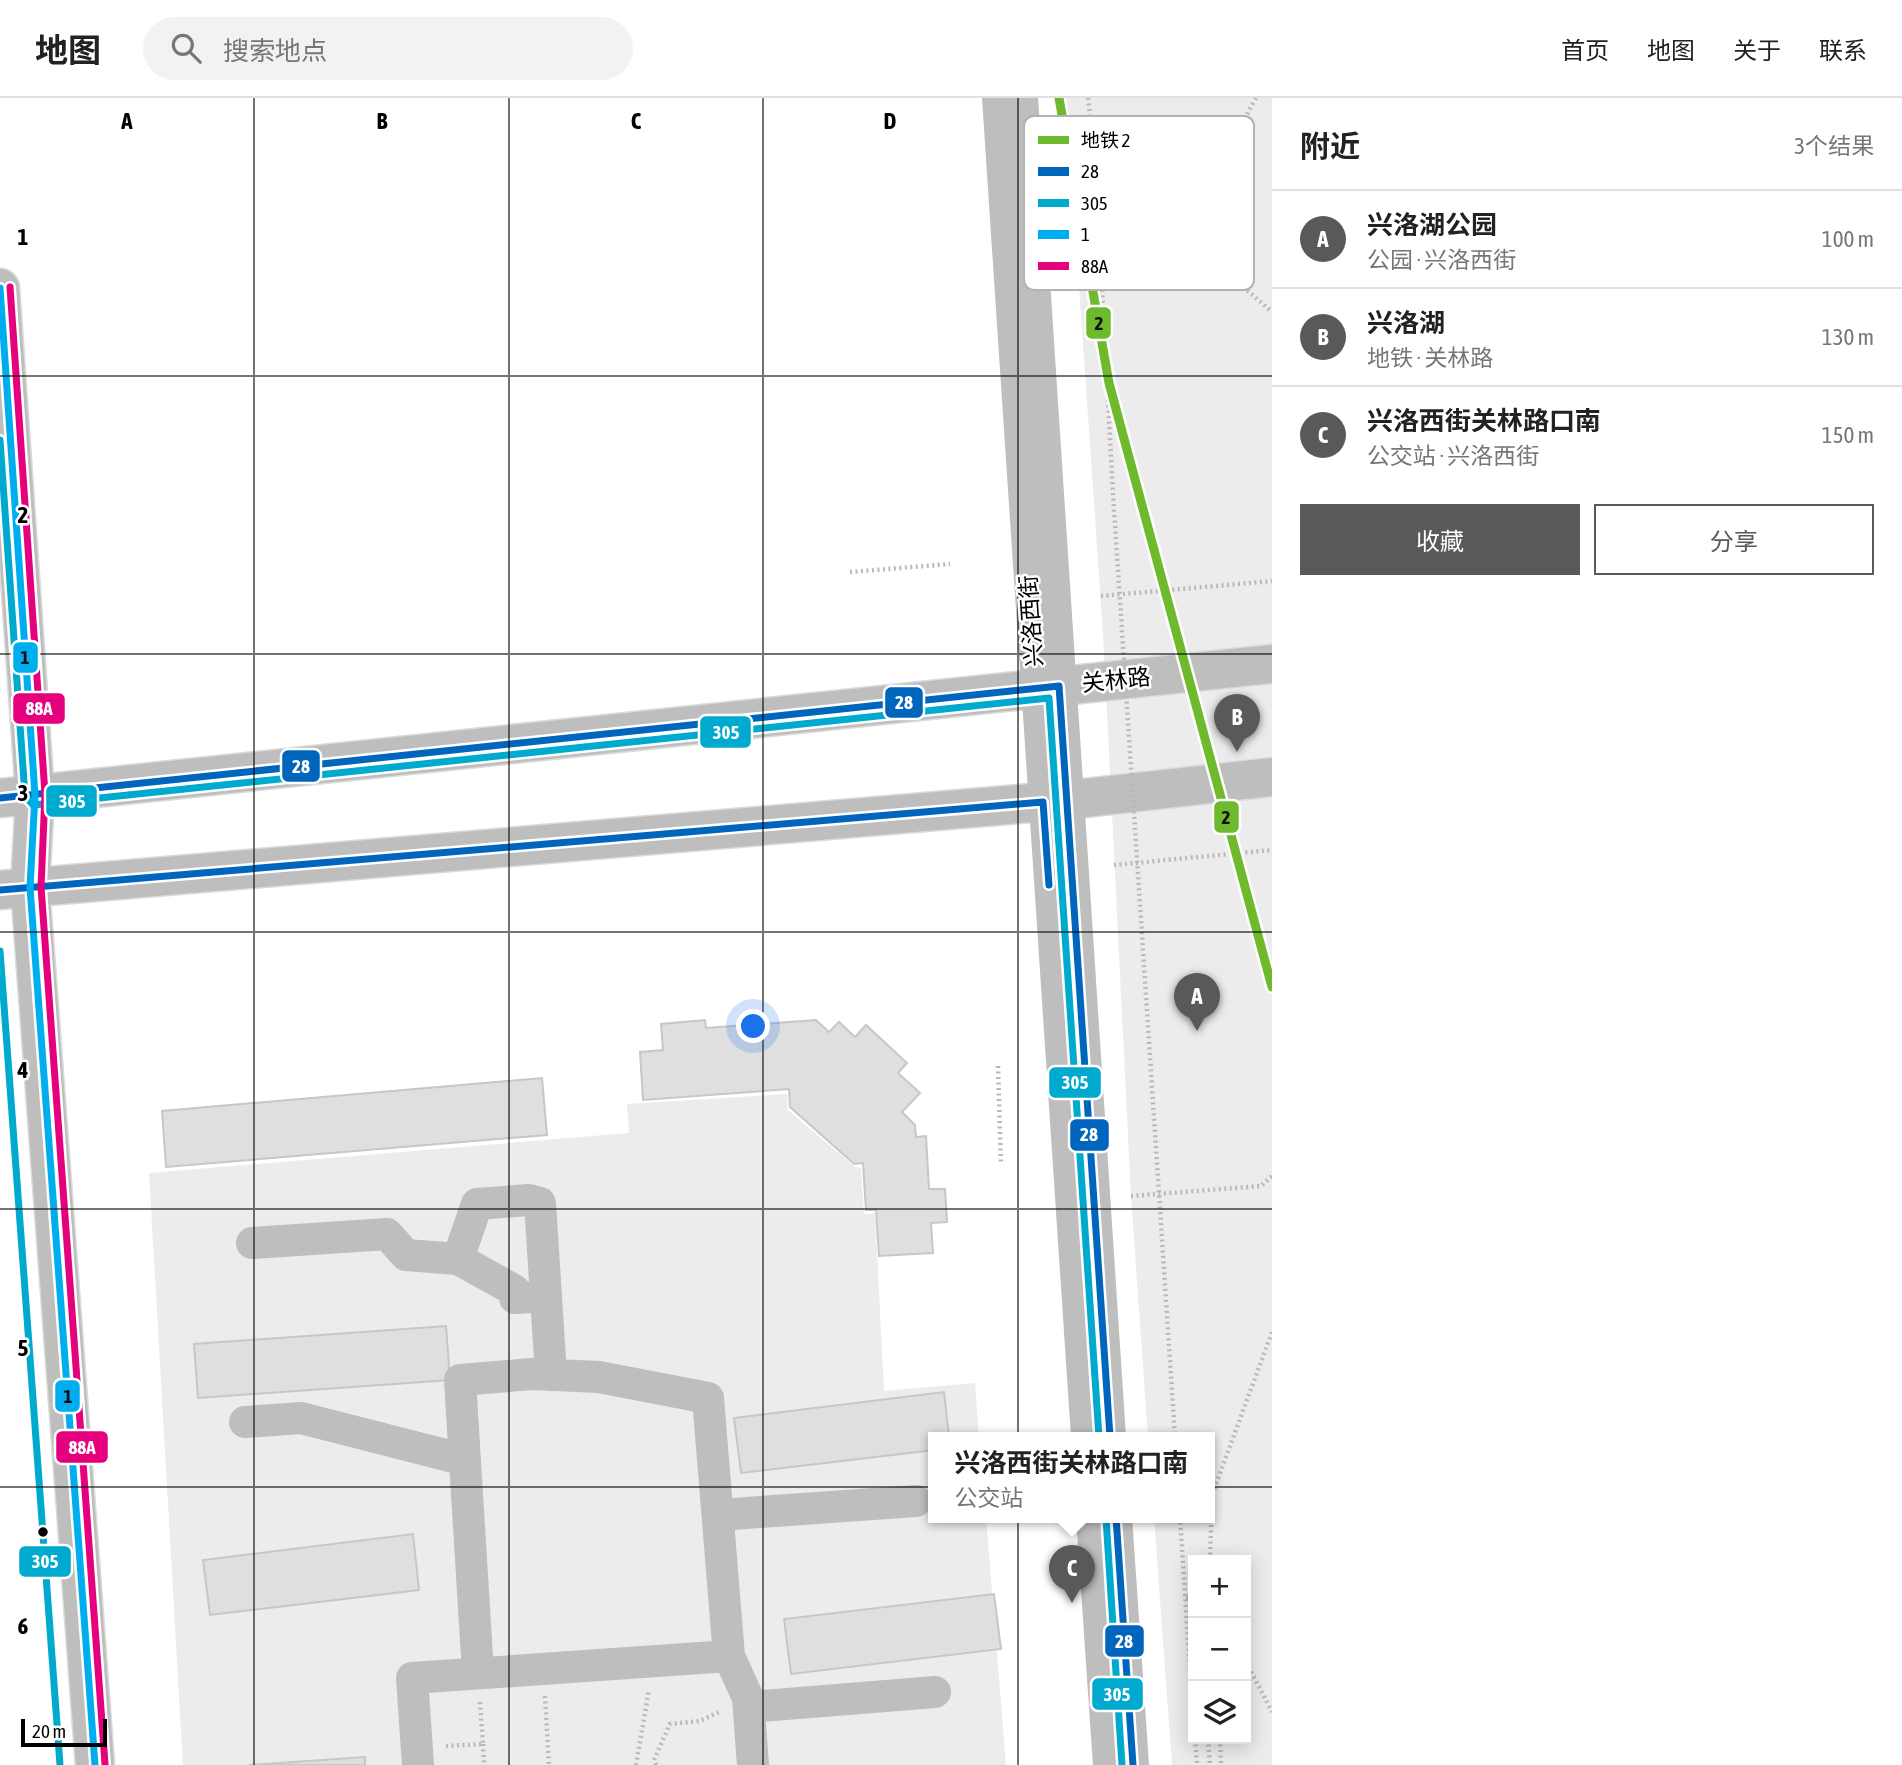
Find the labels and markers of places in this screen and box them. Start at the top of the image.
pin: B [1214,694,1260,752]
pin: A [1174,973,1220,1031]
unlabelled marker [36,1525,50,1539]
pin: C [1049,1545,1095,1603]

